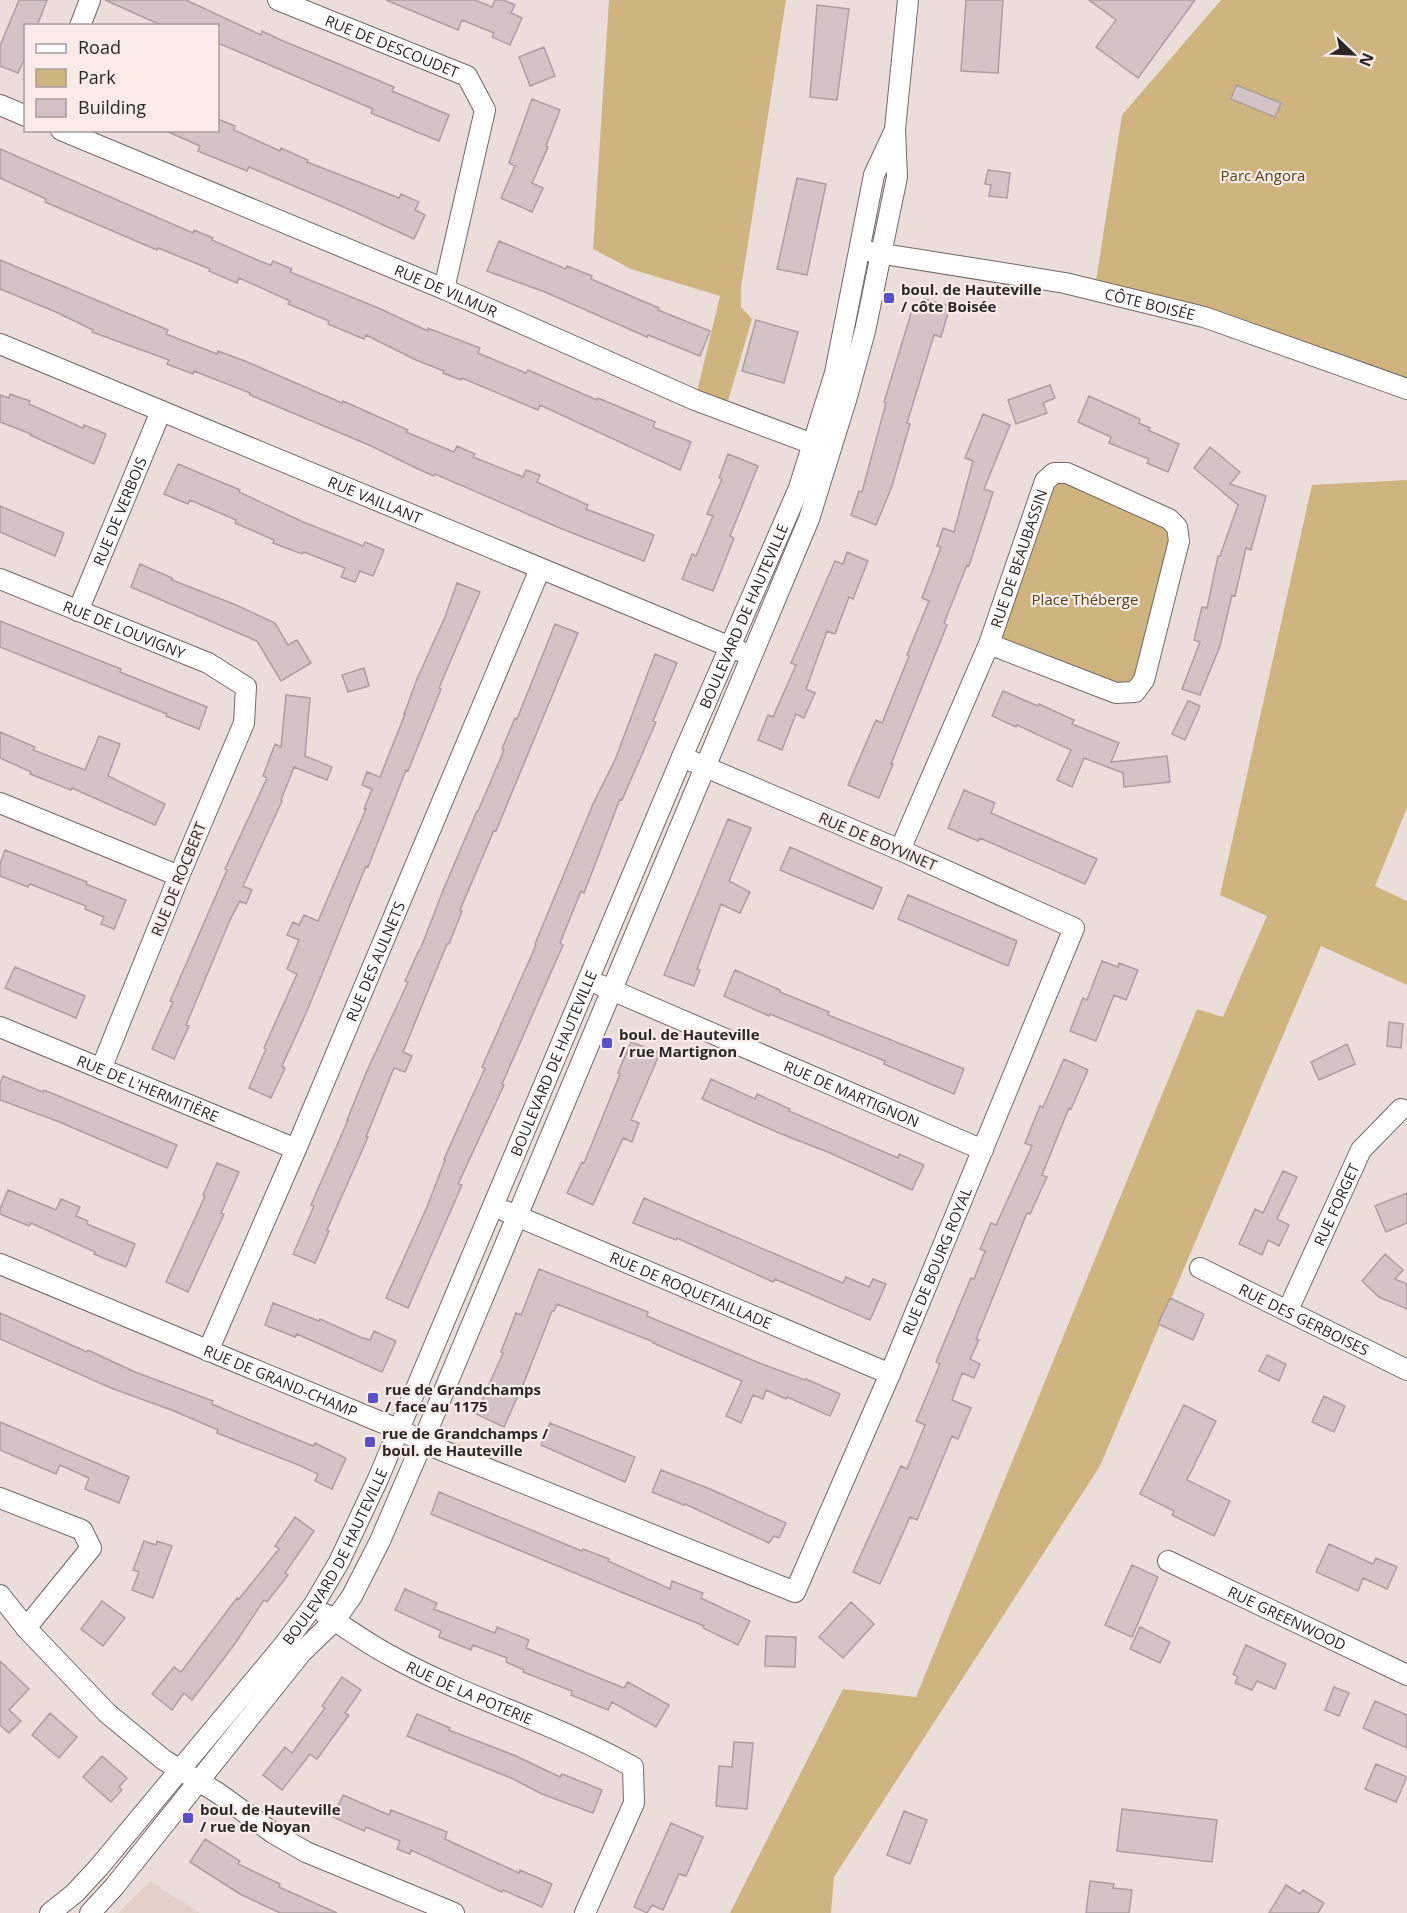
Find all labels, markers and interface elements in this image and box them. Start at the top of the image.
street label: RUE DE DESCOUDET [322,10,463,82]
legend [24,24,219,132]
north arrow [1323,24,1383,84]
text: Road [78,35,121,59]
text: N [1354,50,1379,70]
text: Park [78,65,116,89]
text: Building [78,95,146,119]
park label: Parc Angora [1221,165,1305,185]
street label: RUE DE VILMUR [391,260,501,322]
place label: boul. de Hauteville / côte Boisée [901,279,1042,316]
street label: CÔTE BOISÉE [1103,283,1197,324]
marker: boul. de Hauteville / côte Boisée [882,291,896,305]
street label: RUE DE VERBOIS [88,454,151,569]
street label: RUE VAILLANT [325,471,426,528]
street label: RUE DE BEAUBASSIN [985,486,1051,630]
street label: BOULEVARD DE HAUTEVILLE [694,520,792,711]
park label: Place Théberge [1032,589,1138,609]
street label: RUE DE LOUVIGNY [60,596,189,663]
street label: RUE DE BOYVINET [816,807,941,875]
street label: RUE DE ROCBERT [146,818,210,939]
street label: RUE DES AULNETS [341,898,409,1024]
street label: BOULEVARD DE HAUTEVILLE [505,967,601,1159]
place label: boul. de Hauteville / rue Martignon [619,1024,760,1061]
marker: boul. de Hauteville / rue Martignon [600,1036,614,1050]
street label: RUE DE L'HERMITIÈRE [74,1050,222,1126]
street label: RUE DE MARTIGNON [781,1055,922,1131]
street label: RUE FORGET [1309,1159,1364,1249]
street label: RUE DE BOURG ROYAL [897,1184,976,1338]
street label: RUE DE ROQUETAILLADE [607,1247,775,1333]
street label: RUE DES GERBOISES [1236,1279,1372,1360]
street label: RUE DE GRAND-CHAMP [201,1340,361,1421]
place label: rue de Grandchamps / face au 1175 [385,1379,541,1416]
marker: rue de Grandchamps / face au 1175 [366,1391,380,1405]
place label: rue de Grandchamps / boul. de Hauteville [382,1423,549,1460]
marker: rue de Grandchamps / boul. de Hauteville [363,1435,377,1449]
street label: BOULEVARD DE HAUTEVILLE [278,1465,391,1649]
street label: RUE GREENWOOD [1225,1581,1350,1655]
street label: RUE DE LA POTERIE [403,1656,536,1729]
place label: boul. de Hauteville / rue de Noyan [200,1799,341,1836]
marker: boul. de Hauteville / rue de Noyan [181,1811,195,1825]

